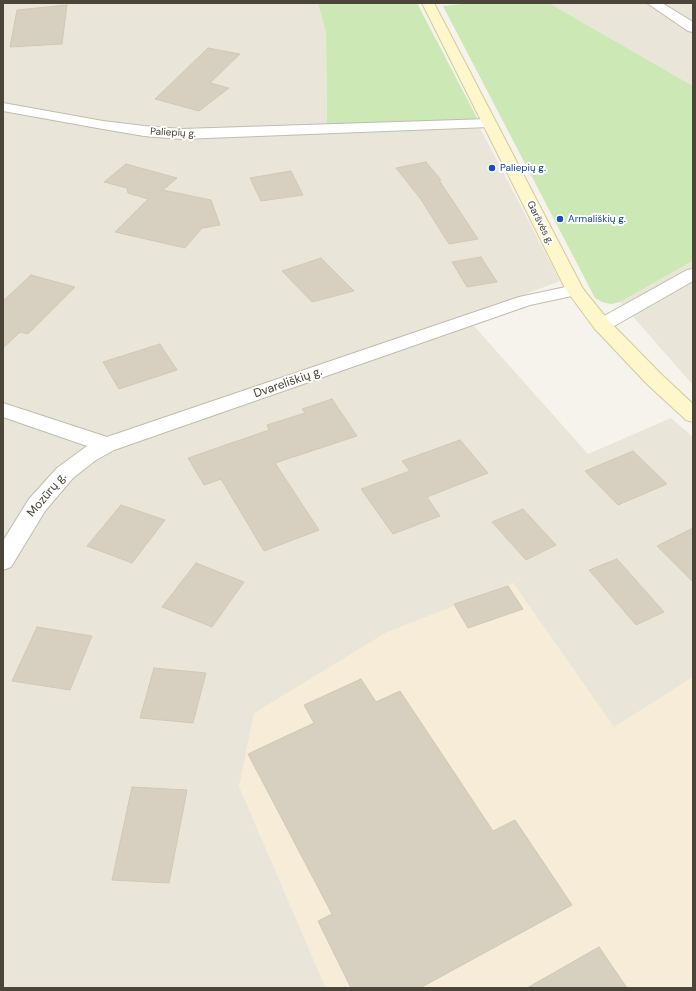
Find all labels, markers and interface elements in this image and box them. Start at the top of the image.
street label: Paliepių g. [150,126,196,140]
place label: Paliepių g. [500,162,546,174]
marker: Paliepių g. [487,163,497,173]
street label: Garšvės g. [524,199,556,247]
place label: Armališkių g. [568,213,626,225]
marker: Armališkių g. [555,214,565,224]
street label: Dvareliškių g. [252,365,324,401]
street label: Mozūrų g. [24,470,70,520]

